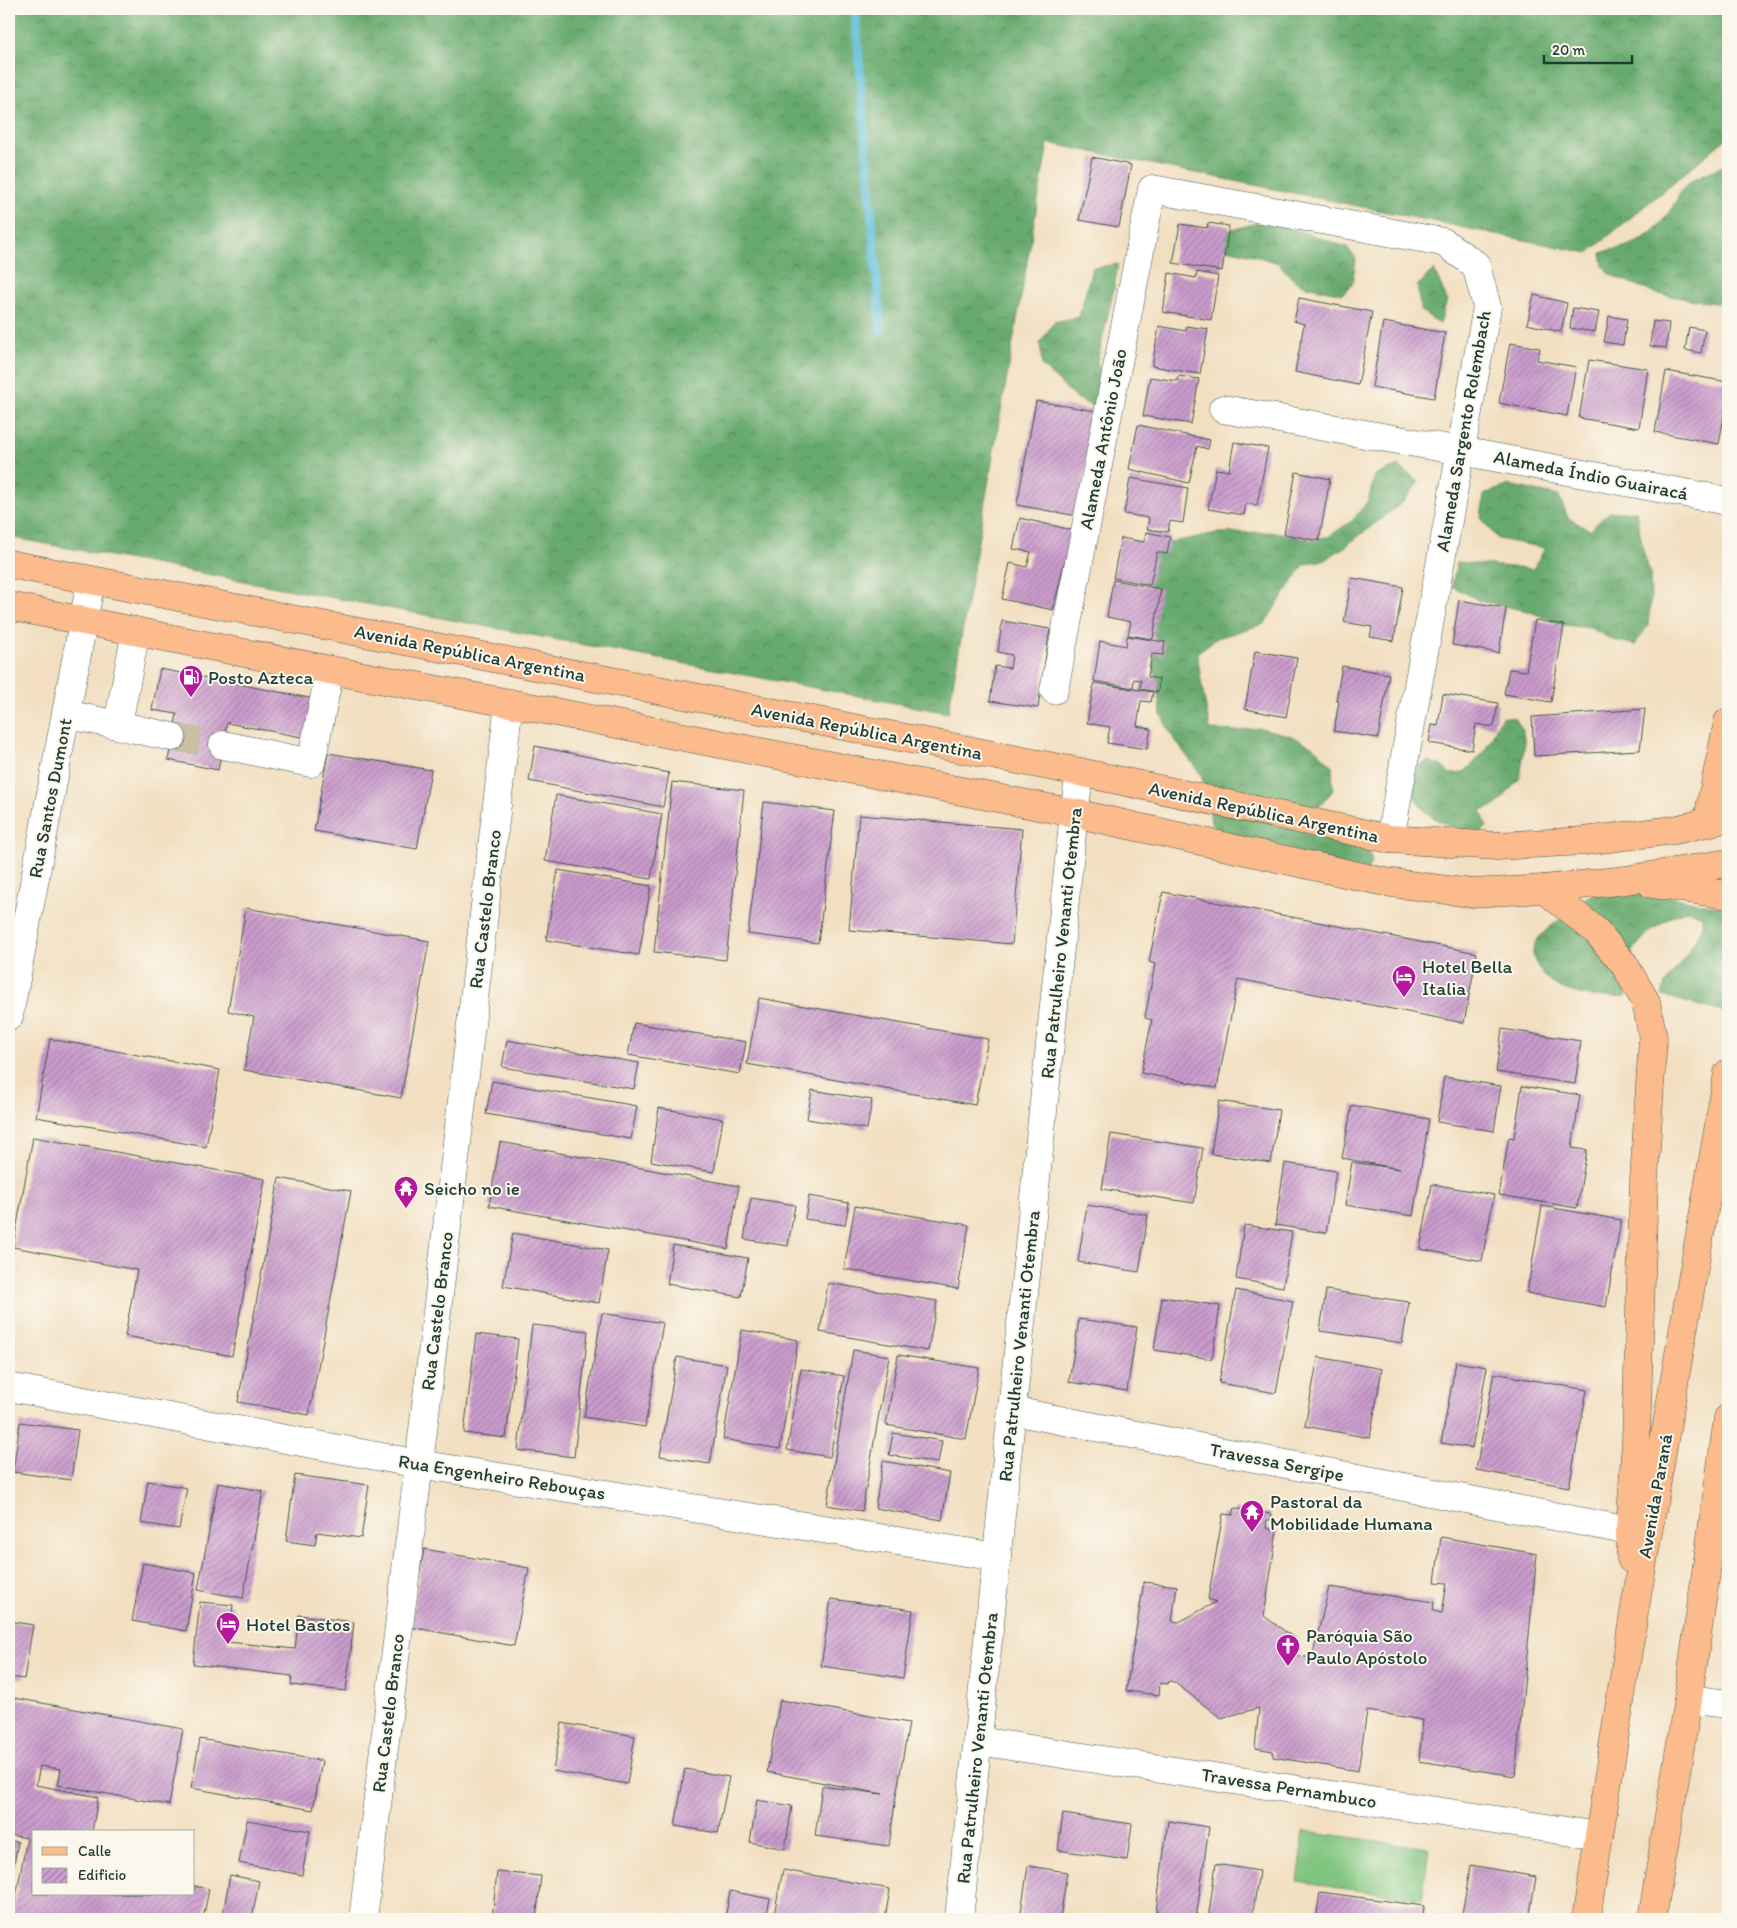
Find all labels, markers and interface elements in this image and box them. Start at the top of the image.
scale bar [1544,32,1632,64]
text: 20 m [1552,41,1586,59]
street label: Alameda Sargento Rolembach [1430,308,1496,554]
street label: Alameda Antônio João [1074,346,1132,532]
street label: Alameda Índio Guairacá [1492,445,1690,505]
street label: Avenida República Argentina [353,619,588,687]
fuel station icon: Posto Azteca [178,664,204,698]
place label: Posto Azteca [208,666,313,689]
street label: Avenida República Argentina [750,697,985,765]
street label: Rua Santos Dumont [23,716,77,880]
street label: Avenida República Argentina [1147,776,1381,848]
street label: Rua Patrulheiro Venanti Otembra [1035,806,1087,1080]
street label: Rua Castelo Branco [464,828,506,990]
place label: Hotel Bella Italia [1422,955,1513,1000]
hotel icon: Hotel Bella Italia [1391,964,1417,998]
temple icon: Seicho no ie [393,1175,419,1209]
place label: Seicho no ie [424,1177,520,1200]
street label: Rua Patrulheiro Venanti Otembra [993,1209,1045,1483]
street label: Rua Castelo Branco [416,1230,458,1392]
street label: Avenida Paraná [1633,1432,1677,1560]
street label: Travessa Sergipe [1208,1438,1346,1486]
street label: Rua Engenheiro Rebouças [397,1449,607,1505]
place label: Pastoral da Mobilidade Humana [1270,1490,1433,1535]
temple icon: Pastoral da Mobilidade Humana [1239,1499,1265,1533]
hotel icon: Hotel Bastos [215,1611,241,1645]
street label: Rua Patrulheiro Venanti Otembra [951,1611,1003,1885]
place label: Hotel Bastos [246,1613,350,1636]
place label: Paróquia São Paulo Apóstolo [1306,1624,1428,1669]
street label: Rua Castelo Branco [367,1632,409,1794]
church icon: Paróquia São Paulo Apóstolo [1275,1633,1301,1667]
street label: Travessa Pernambuco [1200,1763,1378,1813]
legend [32,1830,195,1896]
text: Calle [78,1842,111,1860]
text: Edificio [78,1866,126,1884]

